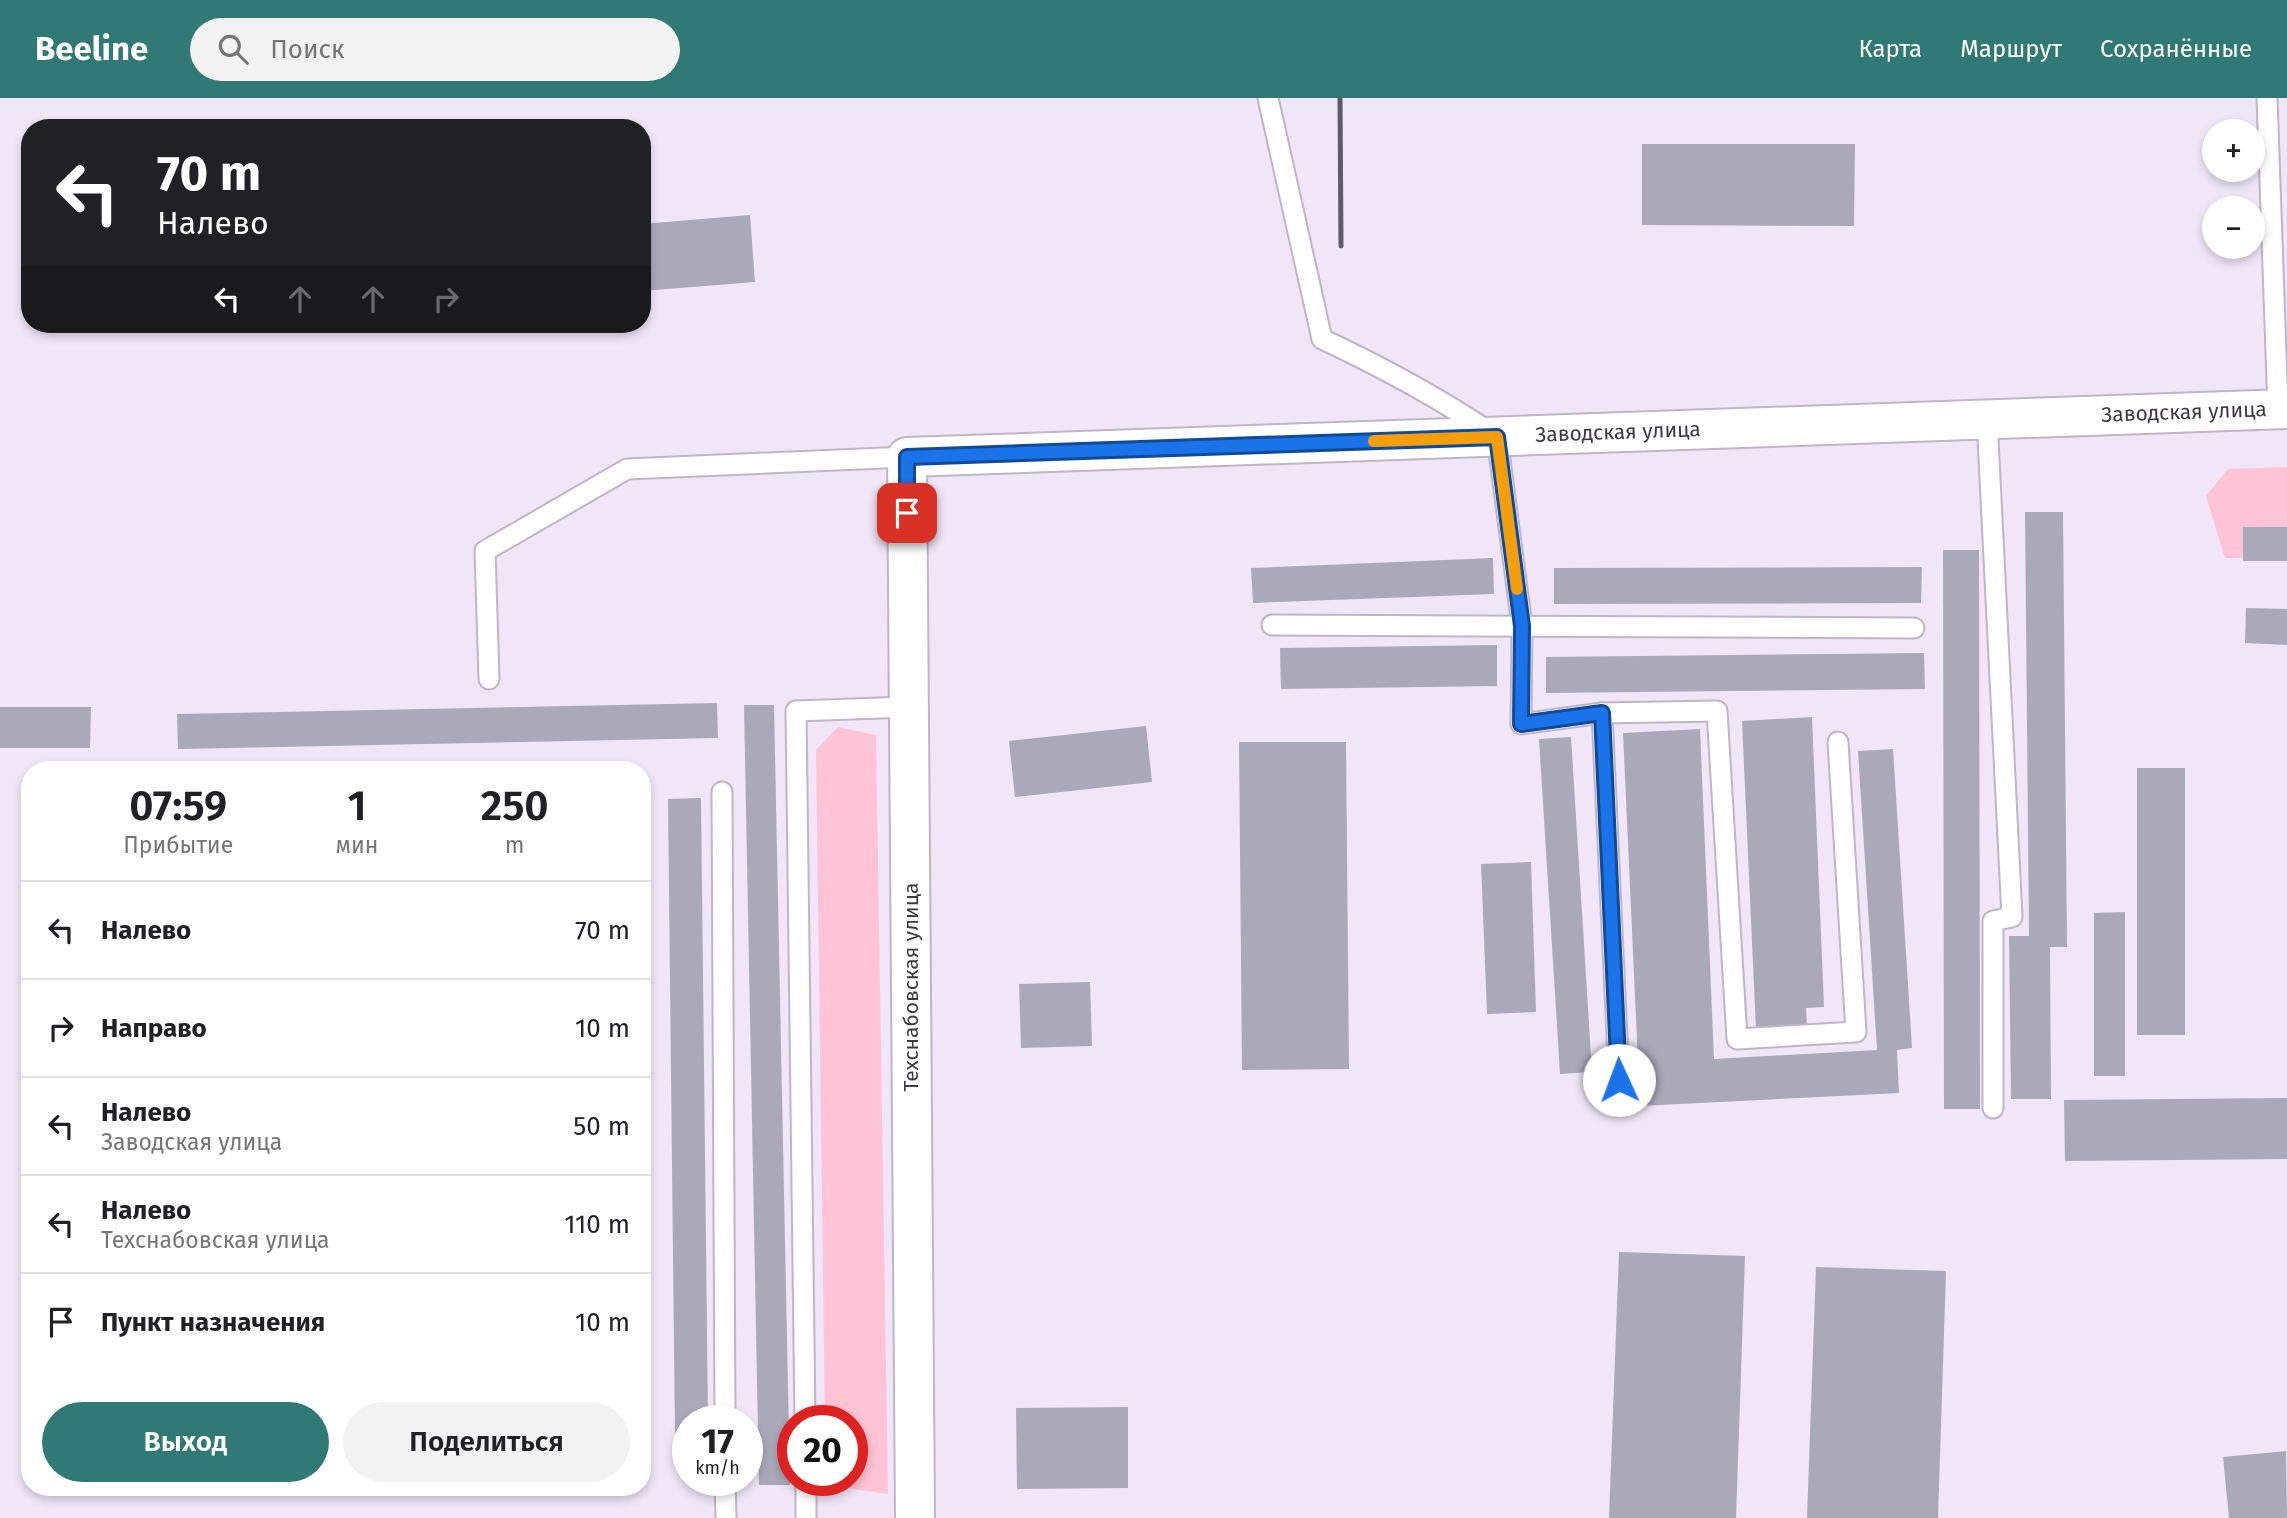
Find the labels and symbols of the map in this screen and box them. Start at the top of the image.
street label: Заводская улица [2101,396,2267,428]
street label: Заводская улица [1535,416,1701,448]
pin [877,483,937,543]
street label: Техснабовская улица [898,883,924,1091]
position arrow [1582,1043,1656,1117]
speed limit sign: 20 [777,1405,868,1496]

